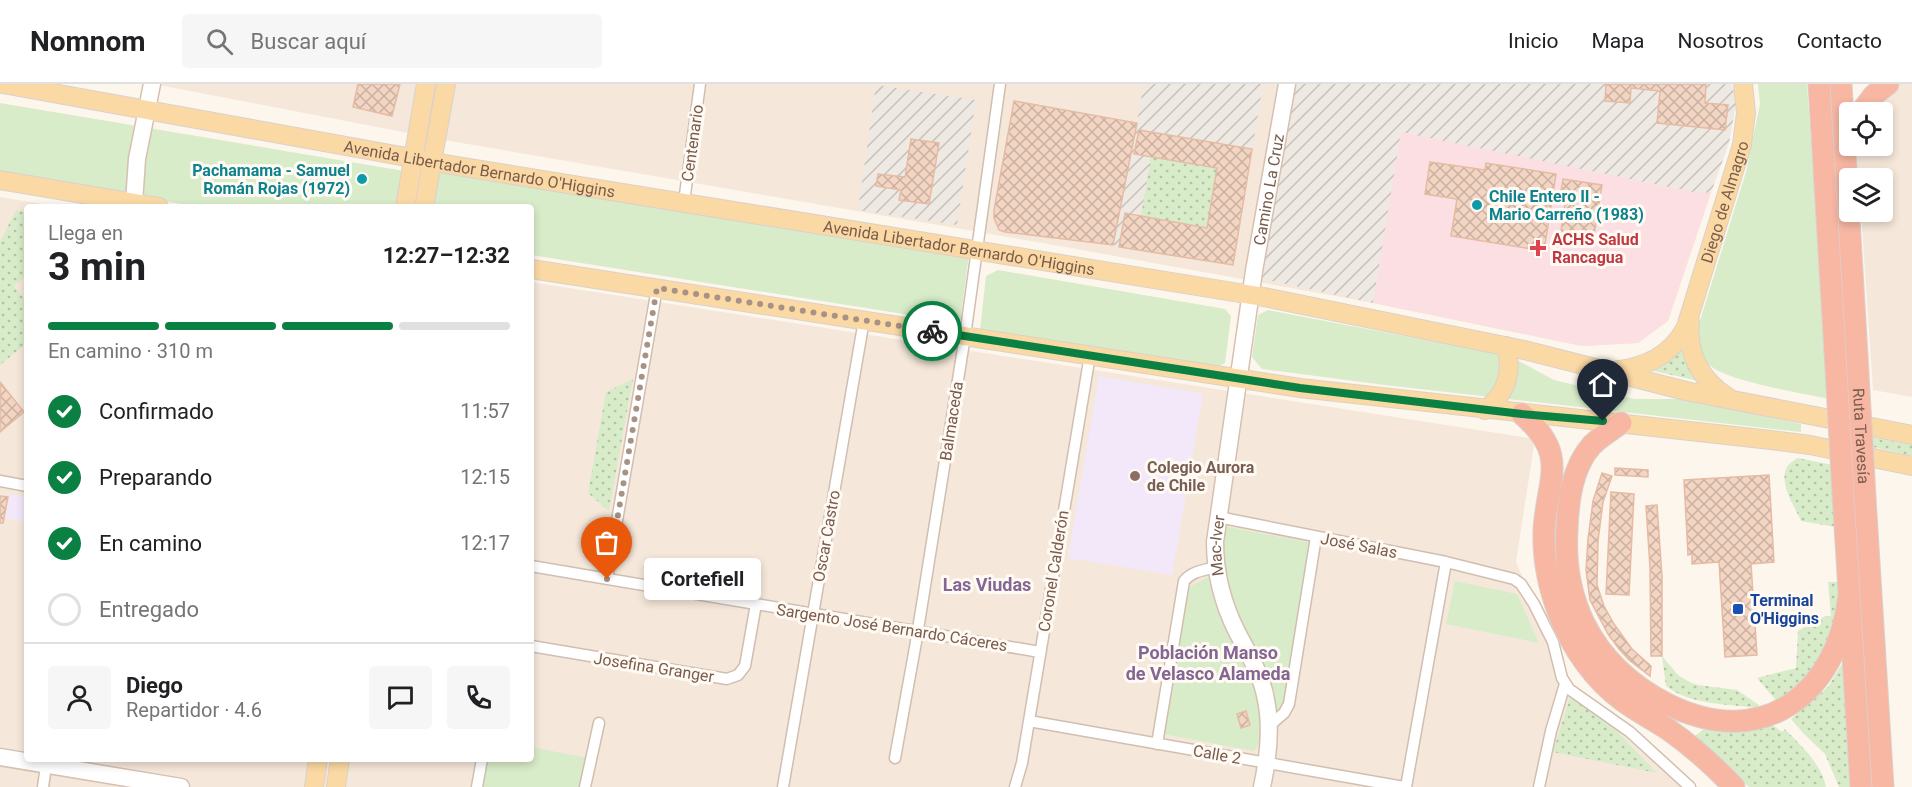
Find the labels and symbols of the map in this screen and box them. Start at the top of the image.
street label: Centenario [678,103,707,183]
street label: Camino La Cruz [1250,132,1288,247]
street label: Avenida Libertador Bernardo O'Higgins [342,137,616,201]
street label: Diego de Almagro [1697,139,1753,265]
place label: Pachamama - Samuel Román Rojas (1972) [192,161,350,198]
marker: Pachamama - Samuel Román Rojas (1972) [355,172,369,186]
place label: Chile Entero II - Mario Carreño (1983) [1489,187,1644,224]
marker: Chile Entero II - Mario Carreño (1983) [1470,198,1484,212]
street label: Avenida Libertador Bernardo O'Higgins [822,217,1096,279]
place label: ACHS Salud Rancagua [1552,230,1639,267]
marker: ACHS Salud Rancagua [1529,239,1547,257]
courier [902,301,962,361]
pin [1577,359,1628,421]
street label: Balmaceda [936,380,967,462]
street label: Ruta Travesía [1849,387,1873,484]
place label: Colegio Aurora de Chile [1147,458,1255,495]
marker: Colegio Aurora de Chile [1128,469,1142,483]
street label: Oscar Castro [809,489,844,583]
street label: Coronel Calderón [1035,509,1072,633]
street label: Mac-Iver [1206,513,1229,577]
pin [581,517,632,579]
street label: José Salas [1319,529,1399,562]
callout: Cortefiell [643,558,760,600]
district label: Las Viudas [943,574,1031,595]
place label: Terminal O'Higgins [1750,591,1819,628]
street label: Sargento José Bernardo Cáceres [775,600,1009,655]
marker: Terminal O'Higgins [1731,602,1745,616]
district label: Población Manso de Velasco Alameda [1126,642,1291,684]
street label: Josefina Granger [592,649,716,686]
street label: Calle 2 [1191,741,1242,768]

